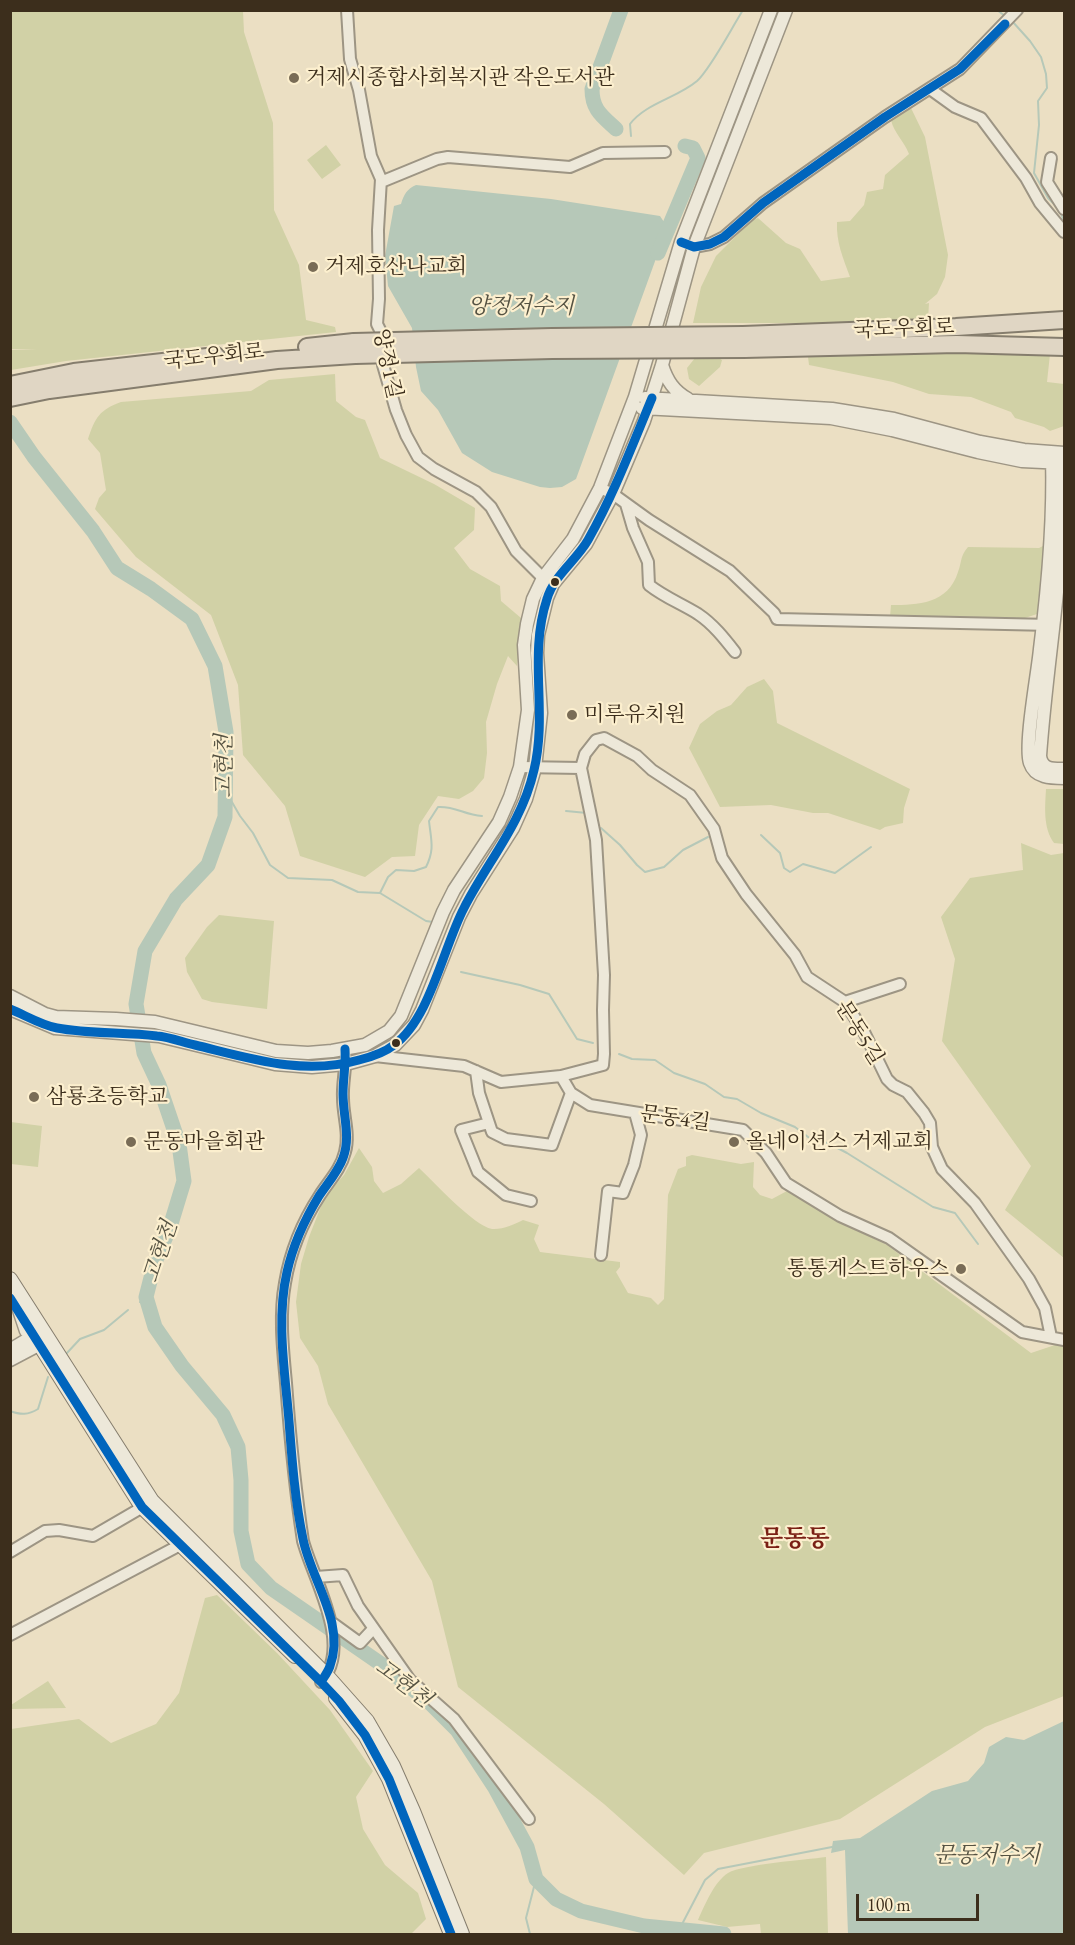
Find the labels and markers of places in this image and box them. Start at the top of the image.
place label: 거제시종합사회복지관 작은도서관 [306,65,614,91]
marker: 거제시종합사회복지관 작은도서관 [287,71,301,85]
place label: 거제호산나교회 [325,254,467,280]
marker: 거제호산나교회 [306,260,320,274]
unlabelled marker [549,576,561,588]
place label: 미루유치원 [584,702,685,728]
marker: 미루유치원 [565,708,579,722]
unlabelled marker [390,1037,402,1049]
place label: 삼룡초등학교 [46,1084,168,1110]
marker: 삼룡초등학교 [27,1090,41,1104]
place label: 문동마을회관 [143,1129,265,1155]
place label: 올네이션스 거제교회 [746,1129,933,1155]
marker: 문동마을회관 [124,1135,138,1149]
marker: 올네이션스 거제교회 [727,1135,741,1149]
place label: 통통게스트하우스 [787,1256,949,1282]
marker: 통통게스트하우스 [954,1262,968,1276]

